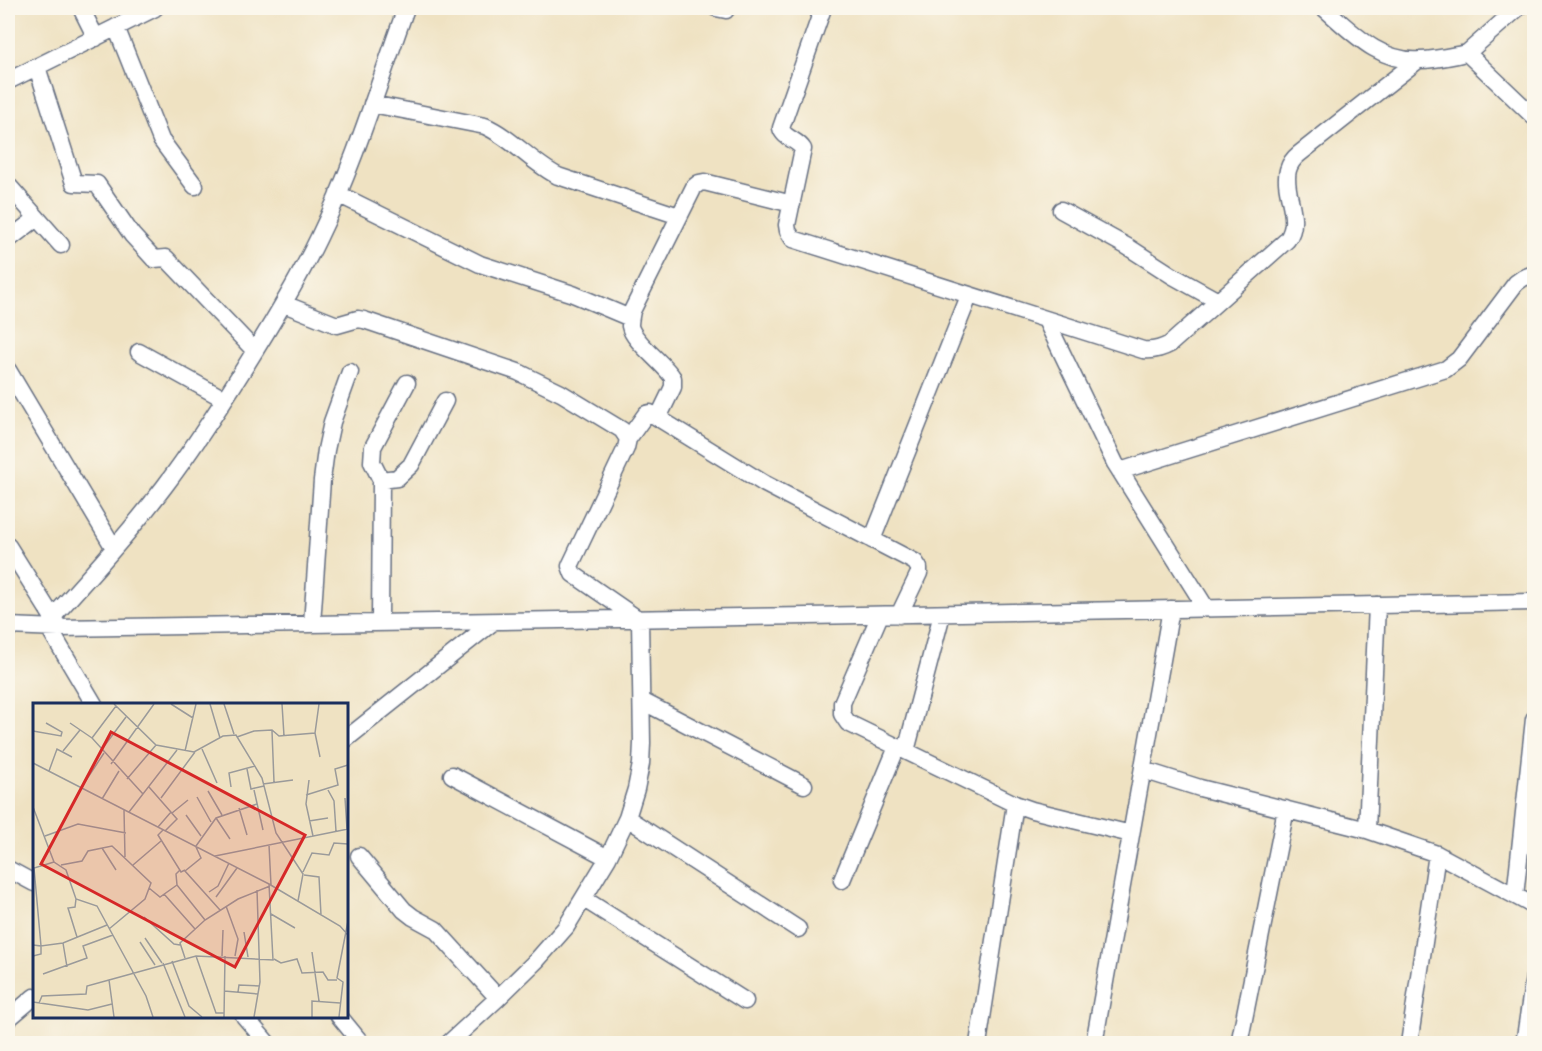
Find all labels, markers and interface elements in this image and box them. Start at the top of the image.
inset map [33,703,348,1018]

